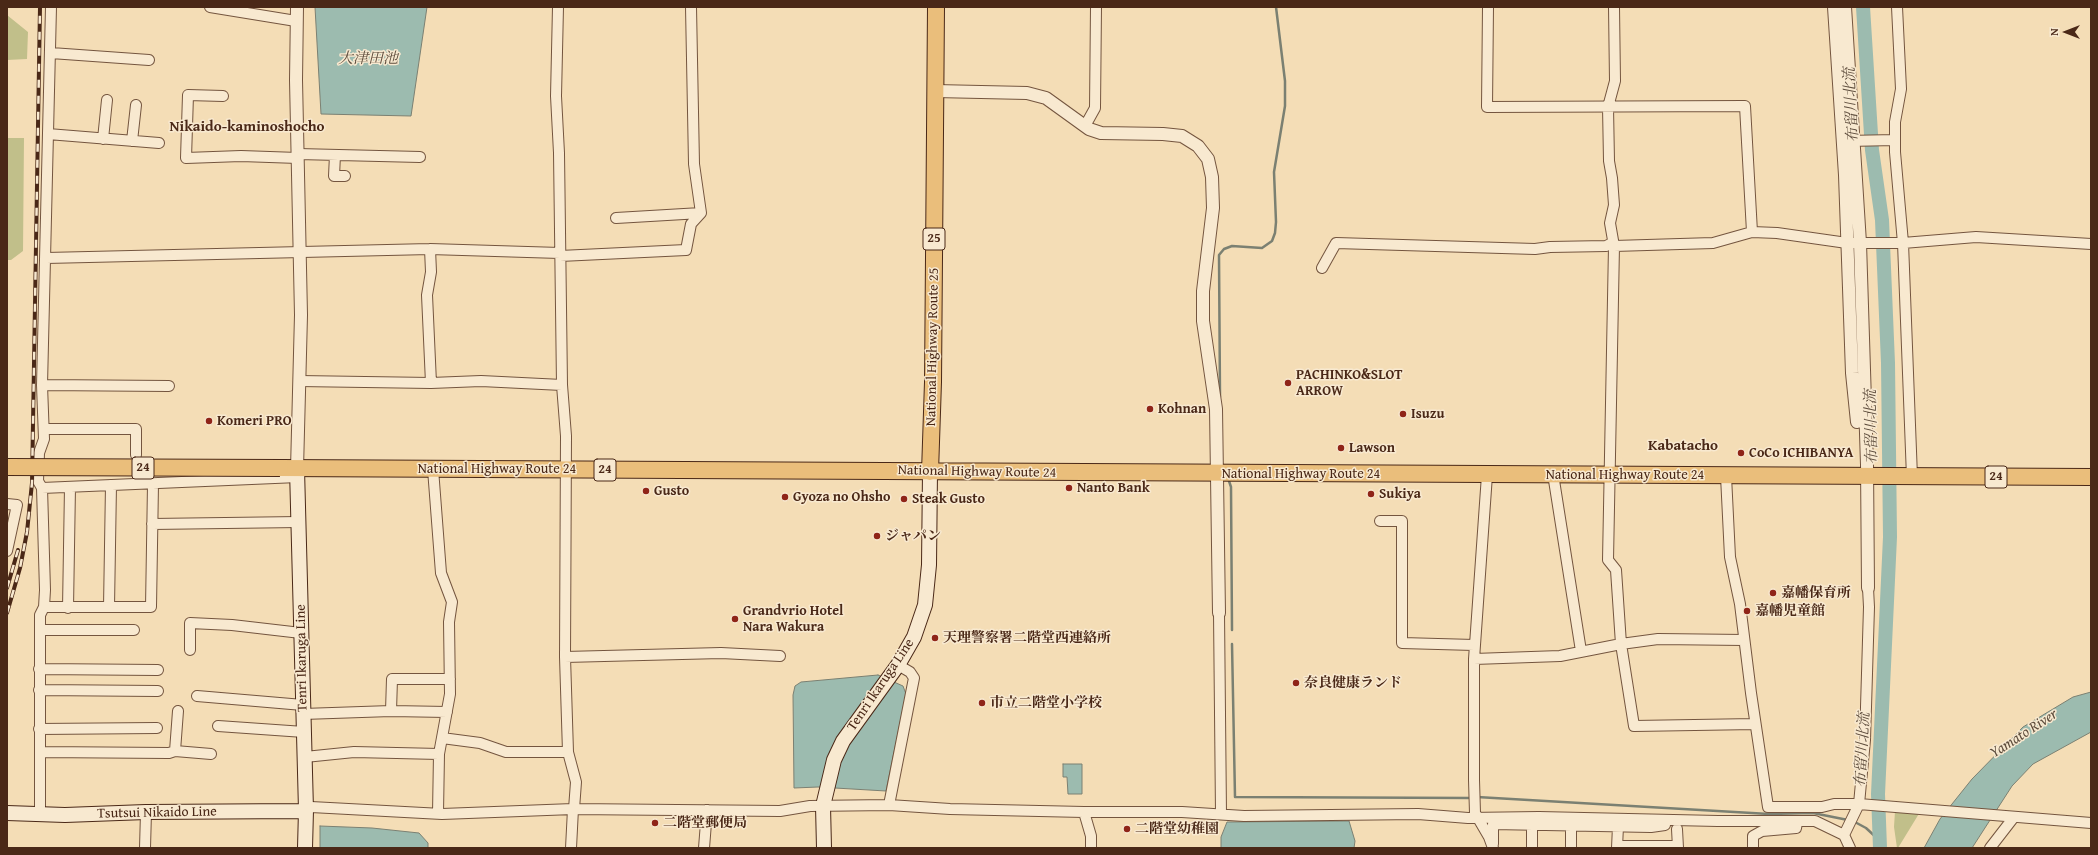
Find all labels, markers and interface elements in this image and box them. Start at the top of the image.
north arrow [2046,12,2086,52]
text: N [2046,28,2062,36]
water label: 大津田池 [338,50,398,68]
water label: 布留川北流 [1841,67,1863,143]
district label: Nikaido-kaminoshocho [170,118,324,136]
road number: 25 [923,228,945,250]
street label: National Highway Route 25 [923,268,943,426]
place label: PACHINKO&SLOT ARROW [1296,367,1403,400]
marker: PACHINKO&SLOT ARROW [1283,378,1293,388]
water label: 布留川北流 [1862,389,1882,465]
place label: Kohnan [1158,401,1206,417]
marker: Kohnan [1145,404,1155,414]
place label: Isuzu [1411,406,1444,422]
marker: Isuzu [1398,409,1408,419]
place label: Komeri PRO [217,413,292,429]
marker: Komeri PRO [204,416,214,426]
district label: Kabatacho [1648,437,1718,455]
place label: Lawson [1349,440,1395,456]
marker: Lawson [1336,443,1346,453]
place label: CoCo ICHIBANYA [1749,445,1853,461]
marker: CoCo ICHIBANYA [1736,448,1746,458]
road number: 24 [132,457,154,479]
road number: 24 [594,459,616,481]
street label: National Highway Route 24 [418,461,576,477]
street label: National Highway Route 24 [898,462,1056,482]
street label: National Highway Route 24 [1222,466,1380,482]
road number: 24 [1985,466,2007,488]
street label: National Highway Route 24 [1546,467,1704,483]
place label: Nanto Bank [1077,480,1150,496]
place label: Gusto [654,483,689,499]
marker: Nanto Bank [1064,483,1074,493]
marker: Gusto [641,486,651,496]
place label: Sukiya [1379,486,1421,502]
place label: Gyoza no Ohsho [793,489,890,505]
marker: Sukiya [1366,489,1376,499]
place label: Steak Gusto [912,491,985,507]
marker: Gyoza no Ohsho [780,492,790,502]
marker: Steak Gusto [899,494,909,504]
place label: ジャパン [885,528,941,544]
marker: ジャパン [872,531,882,541]
place label: 嘉幡保育所 [1781,585,1851,601]
marker: 嘉幡保育所 [1768,588,1778,598]
place label: Grandvrio Hotel Nara Wakura [743,603,843,636]
place label: 嘉幡児童館 [1755,603,1825,619]
street label: Tenri Ikaruga Line [293,604,311,712]
marker: 嘉幡児童館 [1742,606,1752,616]
marker: Grandvrio Hotel Nara Wakura [730,614,740,624]
place label: 天理警察署二階堂西連絡所 [943,630,1111,646]
marker: 天理警察署二階堂西連絡所 [930,633,940,643]
street label: Tenri Ikaruga Line [844,636,918,734]
place label: 奈良健康ランド [1304,675,1402,691]
marker: 奈良健康ランド [1291,678,1301,688]
place label: 市立二階堂小学校 [990,695,1102,711]
marker: 市立二階堂小学校 [977,698,987,708]
water label: Yamato River [1987,706,2061,762]
water label: 布留川北流 [1852,712,1874,788]
street label: Tsutsui Nikaido Line [97,804,217,822]
place label: 二階堂郵便局 [663,815,747,831]
marker: 二階堂郵便局 [650,818,660,828]
place label: 二階堂幼稚園 [1135,821,1219,837]
marker: 二階堂幼稚園 [1122,824,1132,834]

